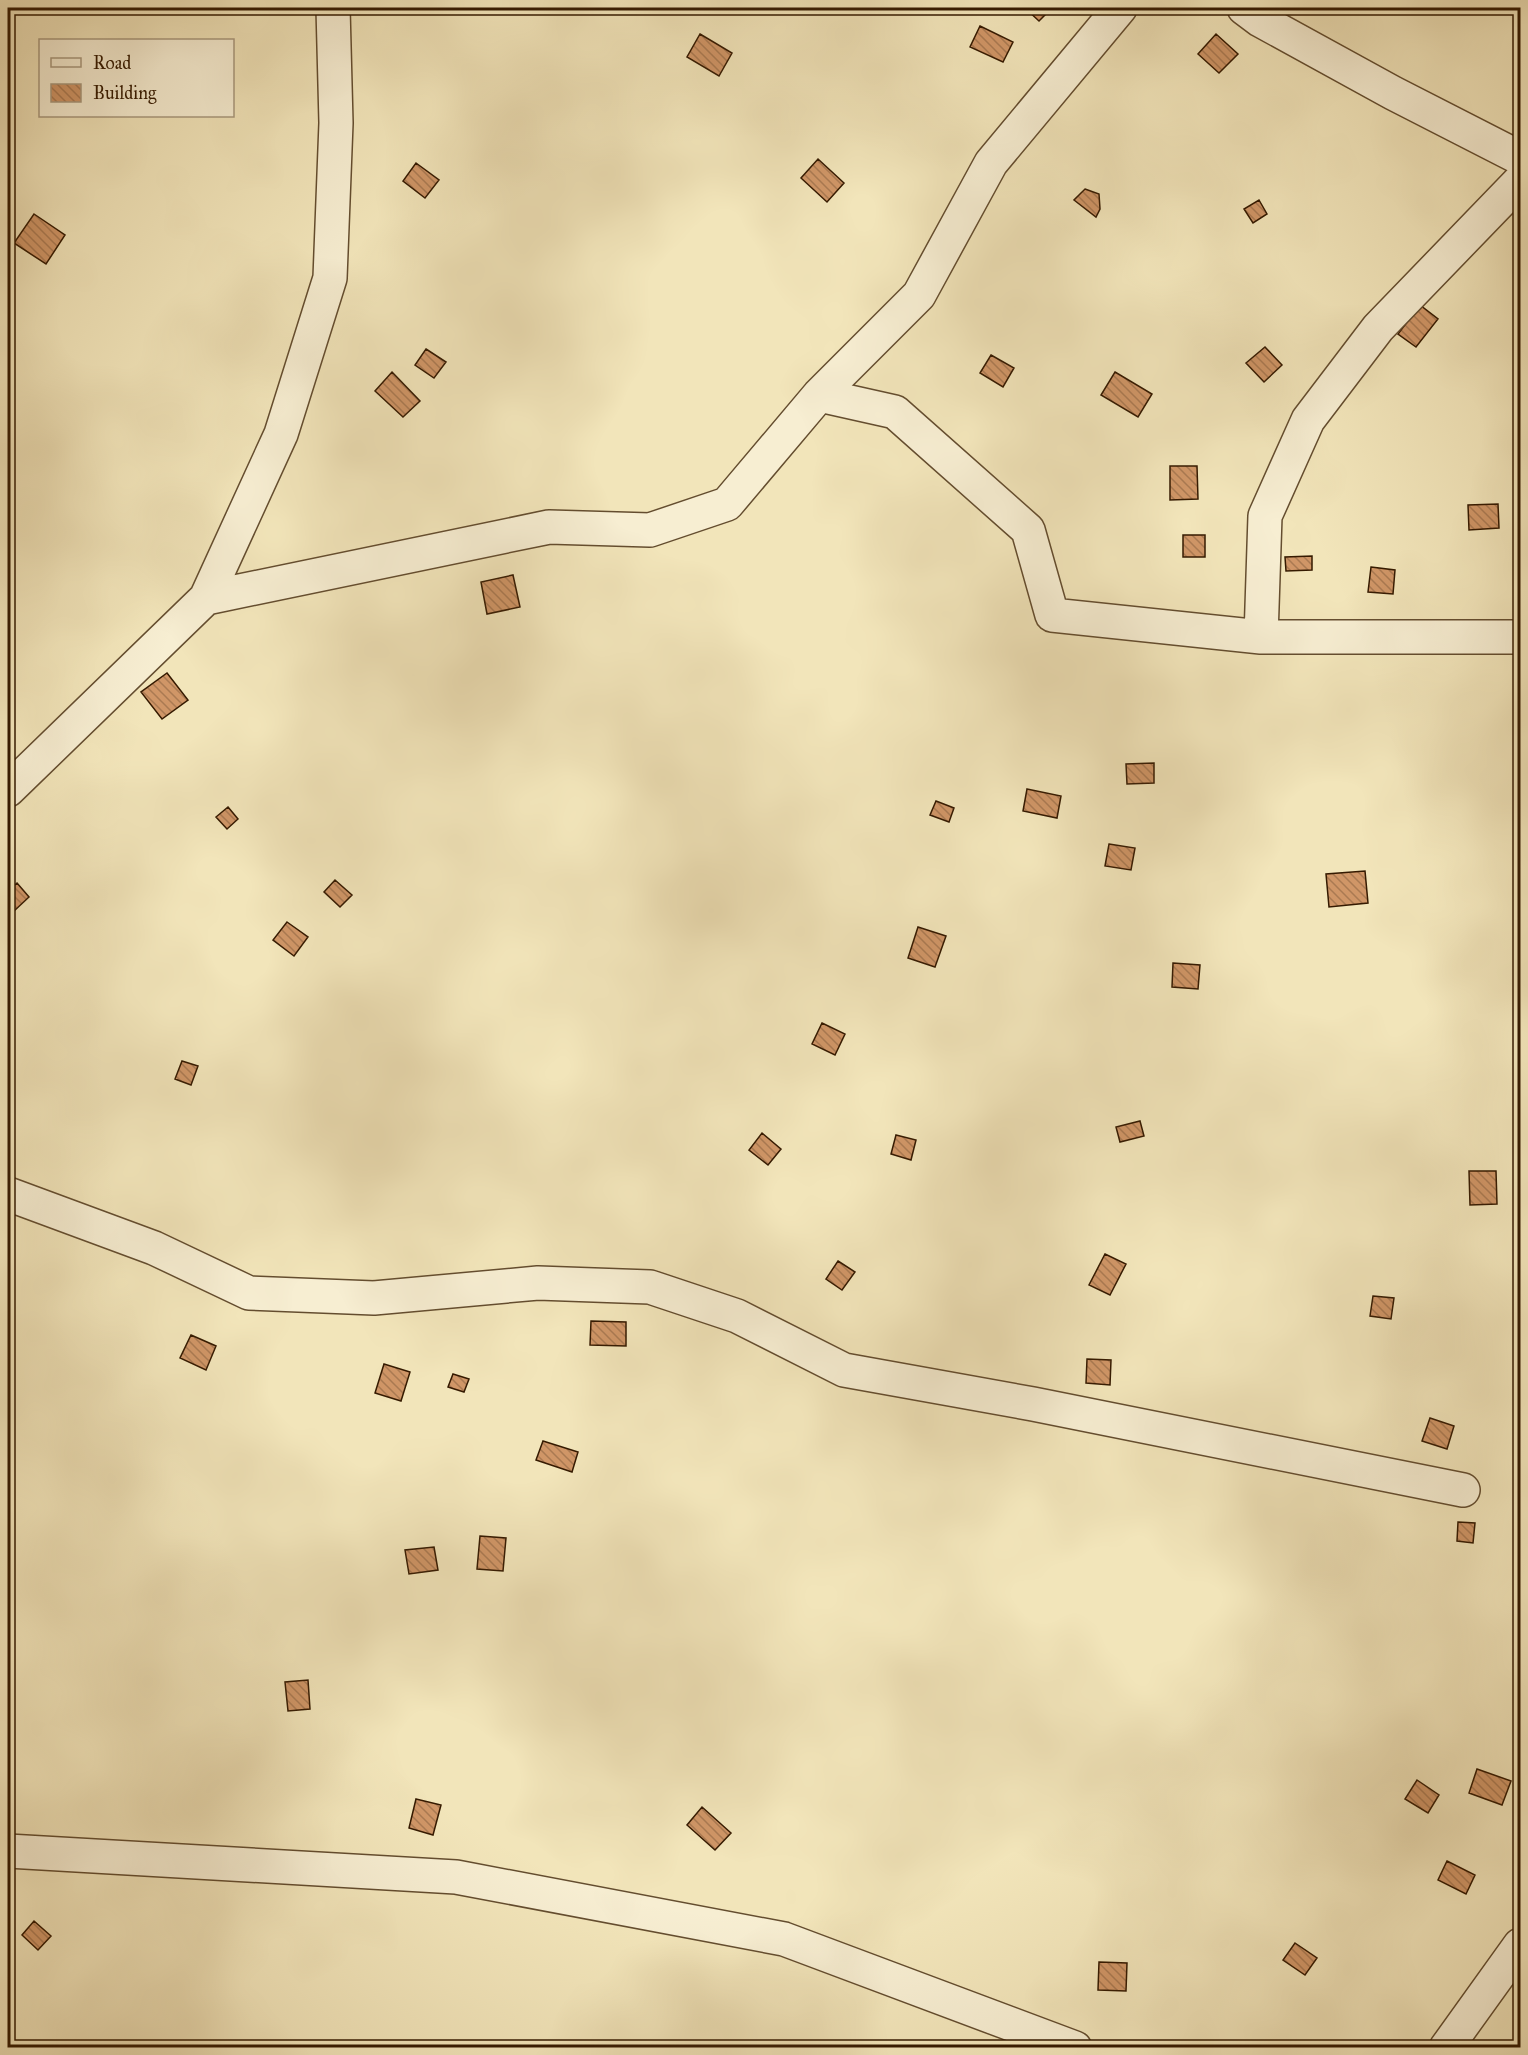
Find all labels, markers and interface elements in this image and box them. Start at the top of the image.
legend [39,39,234,117]
text: Road [93,52,131,74]
text: Building [93,82,157,105]

